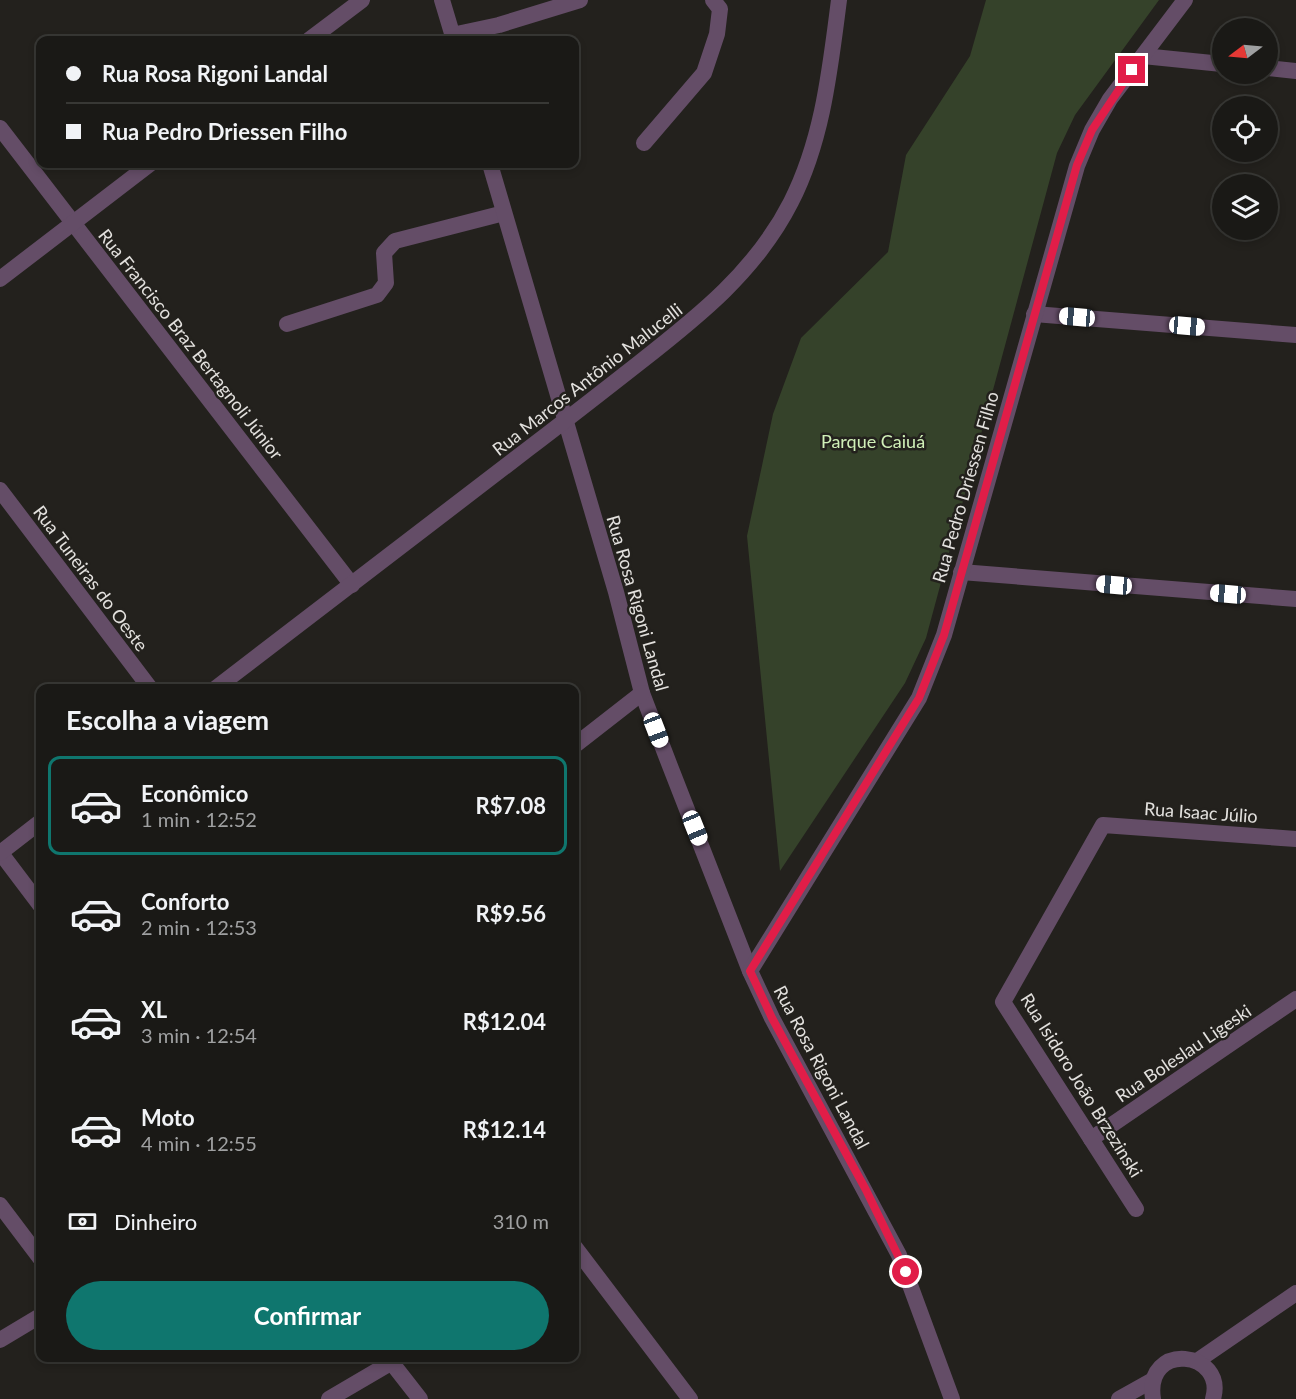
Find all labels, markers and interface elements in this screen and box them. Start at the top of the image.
north arrow [1212,18,1278,84]
map controls [1212,18,1278,240]
route end [1118,56,1145,83]
text: Rua Rosa Rigoni Landal [102,60,328,87]
button: locate [1212,96,1278,162]
text: Rua Pedro Driessen Filho [102,118,347,145]
button: layers [1212,174,1278,240]
street label: Rua Francisco Braz Bertagnoli Júnior [94,224,288,464]
street label: Rua Marcos Antônio Malucelli [488,298,686,460]
car [1058,306,1096,328]
car [1168,315,1206,337]
street label: Rua Pedro Driessen Filho [927,389,1003,585]
park label: Parque Caiuá [821,430,925,452]
street label: Rua Tuneiras do Oeste [29,501,153,655]
street label: Rua Rosa Rigoni Landal [602,512,674,694]
car [1095,574,1133,596]
car [1209,583,1247,605]
text: Escolha a viagem [66,703,269,736]
car [641,710,671,750]
icon: car [69,779,123,833]
text: Econômico [141,780,248,807]
text: R$7.08 [476,792,546,819]
street label: Rua Isaac Júlio [1143,797,1259,827]
text: 1 min · 12:52 [141,807,257,831]
car [680,808,710,848]
icon: car [69,887,123,941]
text: Conforto [141,888,229,915]
text: R$9.56 [476,900,546,927]
text: 2 min · 12:53 [141,915,257,939]
street label: Rua Rosa Rigoni Landal [770,981,874,1153]
street label: Rua Isidoro João Brzezinski [1016,989,1148,1181]
icon: car [69,995,123,1049]
text: XL [141,996,167,1023]
street label: Rua Boleslau Ligeski [1111,999,1255,1107]
text: R$12.04 [463,1008,546,1035]
text: 3 min · 12:54 [141,1023,257,1047]
icon: car [69,1103,123,1157]
text: Moto [141,1104,195,1131]
text: R$12.14 [463,1116,546,1143]
text: 4 min · 12:55 [141,1131,257,1155]
icon: cash [66,1205,99,1238]
text: Dinheiro [114,1208,197,1235]
text: 310 m [493,1209,549,1233]
route start [892,1258,919,1285]
button: Confirmar [66,1281,549,1350]

